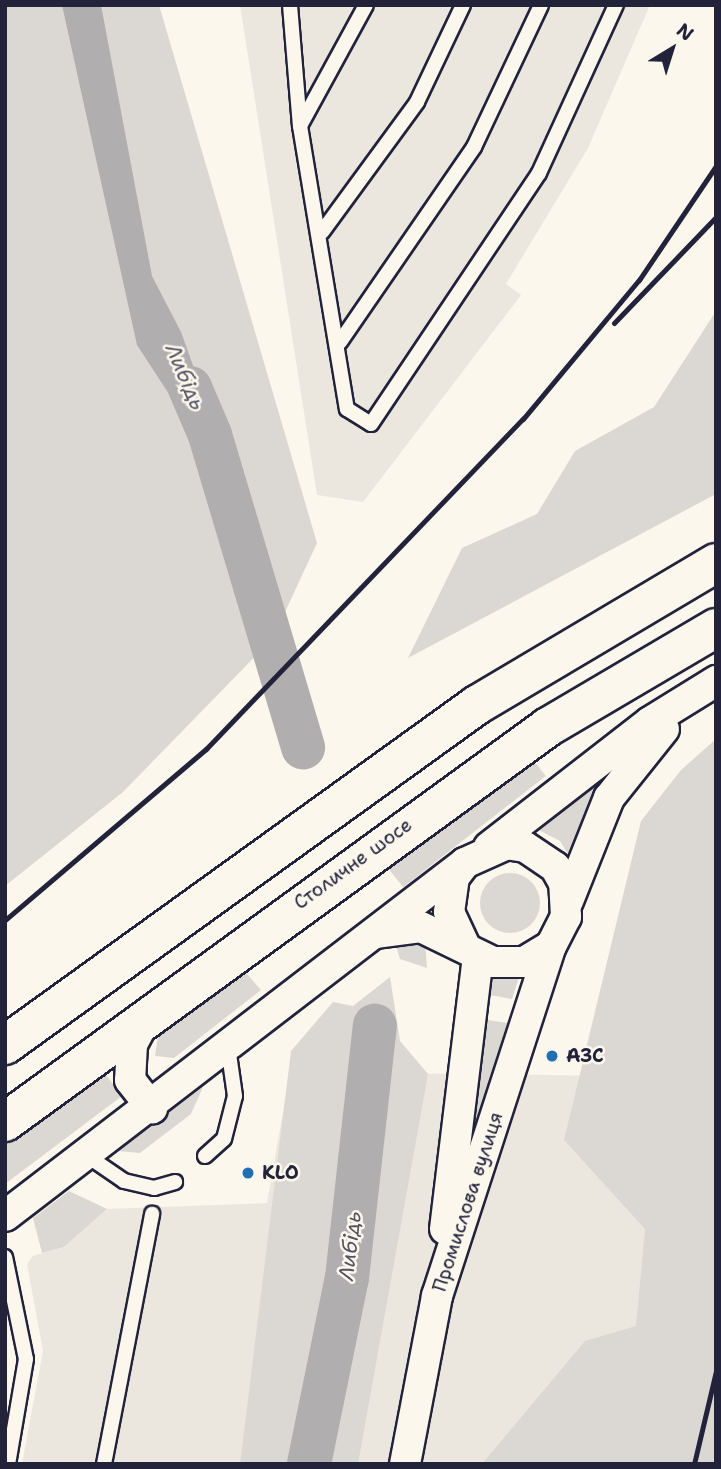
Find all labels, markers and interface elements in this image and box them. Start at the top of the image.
north arrow [637,14,707,84]
text: N [672,18,699,47]
water label: Либідь [160,340,210,414]
street label: Столичне шосе [290,814,416,914]
place label: АЗС [566,1045,604,1067]
marker: АЗС [544,1048,560,1064]
street label: Промислова вулиця [428,1109,508,1295]
place label: KLO [262,1162,299,1184]
marker: KLO [240,1165,256,1181]
water label: Либідь [333,1210,367,1282]

